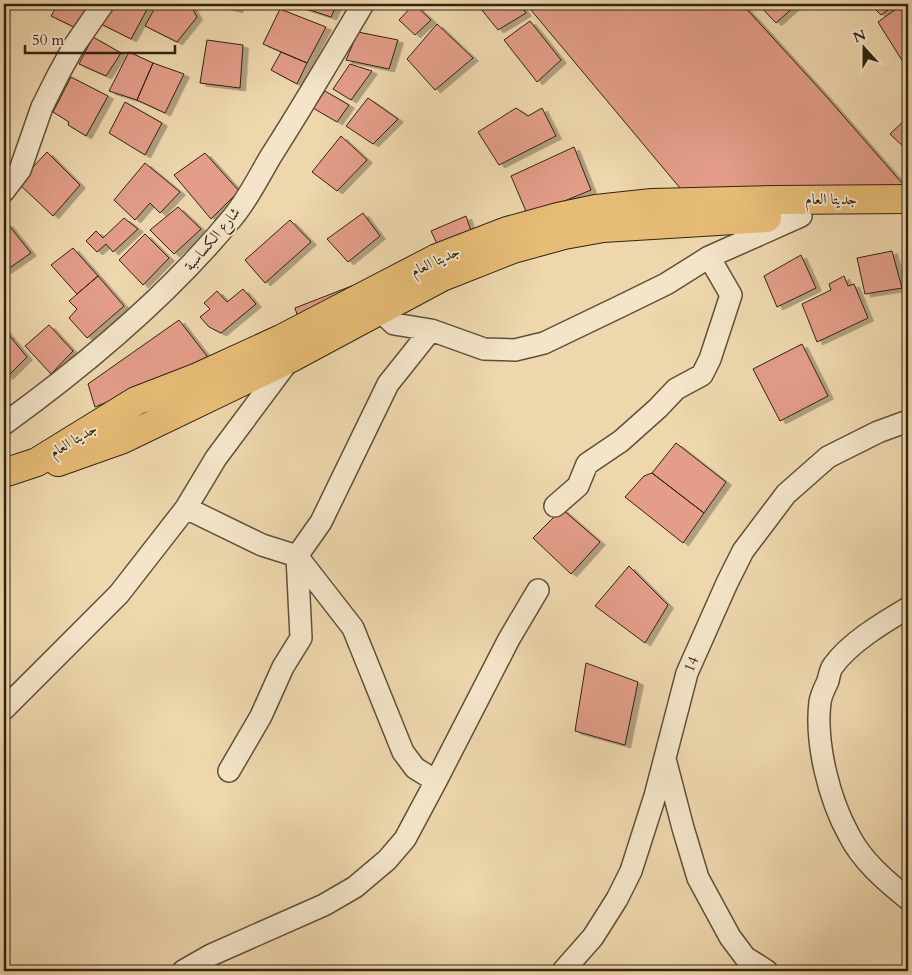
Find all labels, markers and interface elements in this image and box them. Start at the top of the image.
scale bar [25,22,175,54]
north arrow [840,22,890,72]
text: N [850,25,869,47]
text: 50 m [32,30,64,50]
street label: جديتا العام [805,189,857,212]
street label: شارع الكساسبة [179,203,247,277]
street label: جديتا العام [407,241,464,284]
street label: جديتا العام [45,418,102,465]
street label: 14 [679,653,703,675]

